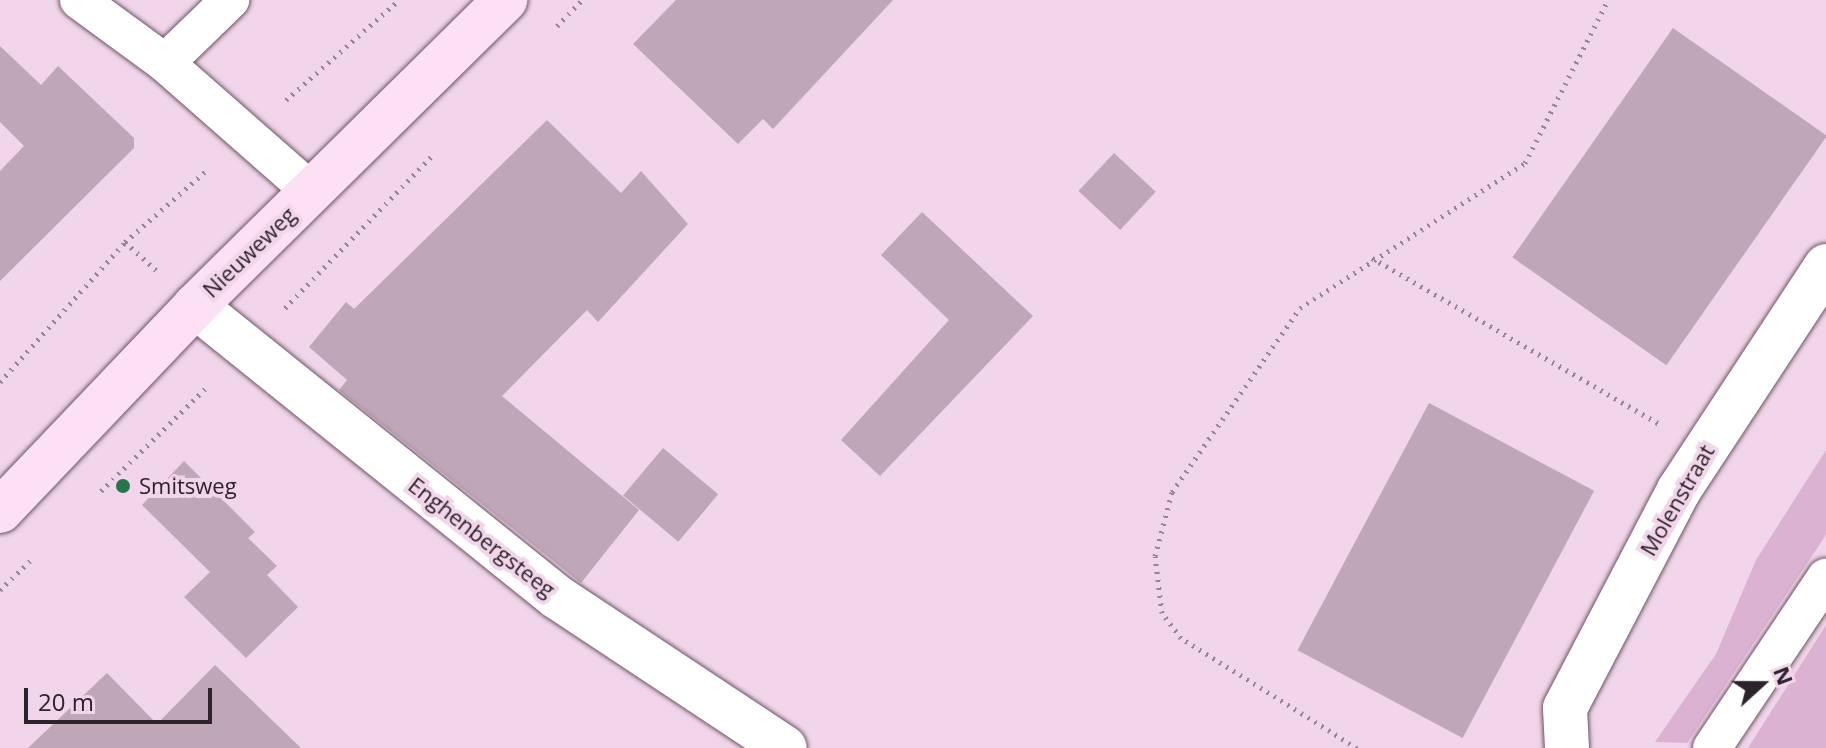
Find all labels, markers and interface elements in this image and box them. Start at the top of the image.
street label: Nieuweweg [197,201,301,303]
street label: Molenstraat [1635,440,1719,560]
street label: Enghenbergsteeg [403,472,561,602]
place label: Smitsweg [139,473,237,499]
marker: Smitsweg [114,477,132,495]
north arrow [1722,644,1802,724]
text: N [1767,662,1802,689]
scale bar [28,672,216,722]
text: 20 m [38,685,94,718]

